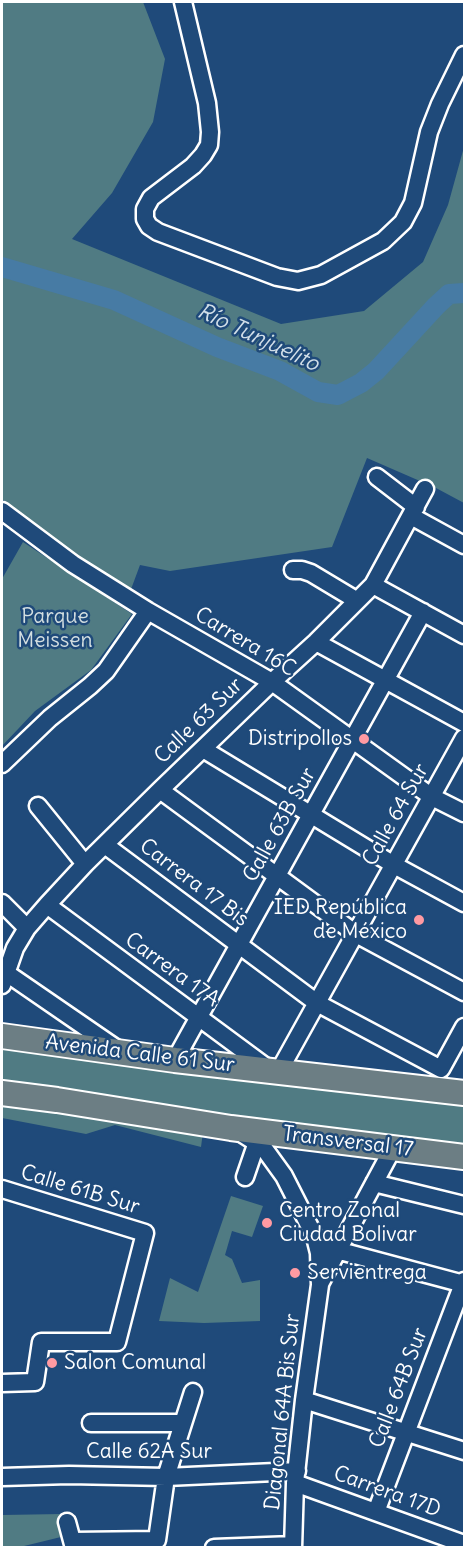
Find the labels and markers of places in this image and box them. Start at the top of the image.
place label: Distripollos [248,726,352,752]
marker: Distripollos [357,732,371,746]
place label: IED República de México [274,895,407,945]
marker: IED República de México [412,913,426,927]
place label: Centro Zonal Ciudad Bolivar [279,1198,417,1248]
marker: Centro Zonal Ciudad Bolivar [260,1216,274,1230]
place label: Servientrega [307,1260,427,1286]
marker: Servientrega [288,1266,302,1280]
place label: Salon Comunal [64,1350,206,1376]
marker: Salon Comunal [45,1356,59,1370]

